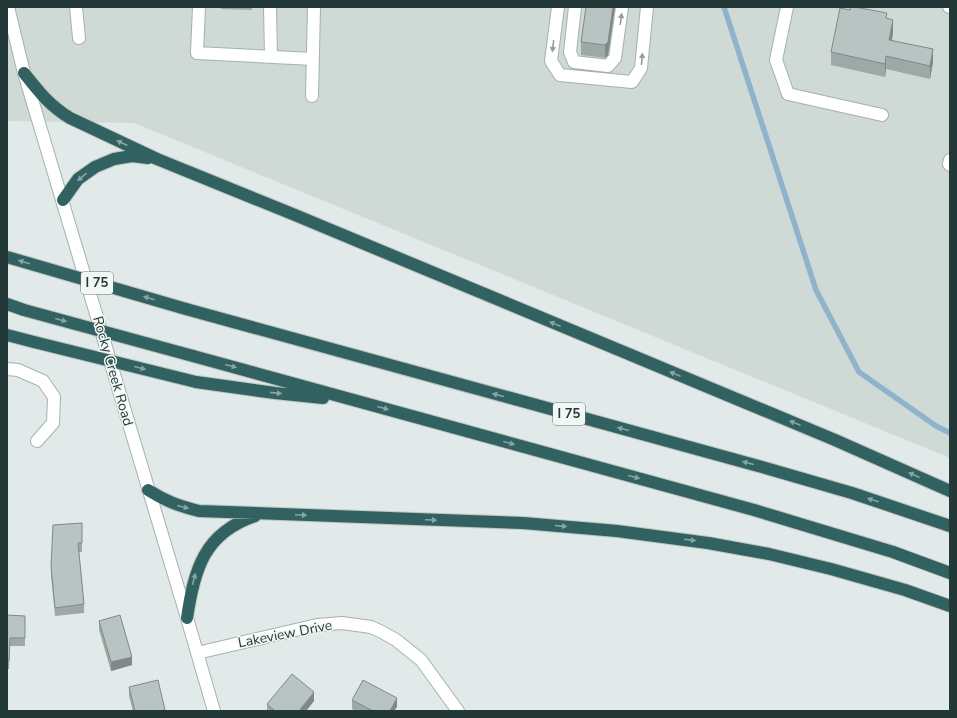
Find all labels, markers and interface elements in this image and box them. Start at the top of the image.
one-way arrow [618,13,624,25]
one-way arrow [550,40,556,52]
one-way arrow [639,52,646,65]
one-way arrow [116,140,127,146]
one-way arrow [76,173,87,182]
one-way arrow [17,259,29,265]
road number: I 75 [81,272,113,294]
one-way arrow [142,295,154,301]
street label: Rocky Creek Road [88,314,138,428]
one-way arrow [56,317,68,323]
one-way arrow [549,321,560,327]
one-way arrow [225,363,237,369]
one-way arrow [134,366,146,372]
one-way arrow [669,370,681,377]
one-way arrow [270,390,282,396]
one-way arrow [491,392,503,398]
road number: I 75 [553,403,585,425]
one-way arrow [378,405,390,411]
one-way arrow [789,420,801,426]
one-way arrow [617,426,629,432]
one-way arrow [503,440,515,446]
one-way arrow [742,460,754,466]
one-way arrow [909,472,920,478]
one-way arrow [628,475,640,481]
one-way arrow [867,496,879,502]
one-way arrow [177,504,189,510]
one-way arrow [295,512,308,518]
one-way arrow [425,517,438,523]
one-way arrow [555,523,567,530]
one-way arrow [684,537,696,544]
one-way arrow [191,573,197,585]
street label: Lakeview Drive [236,616,334,652]

